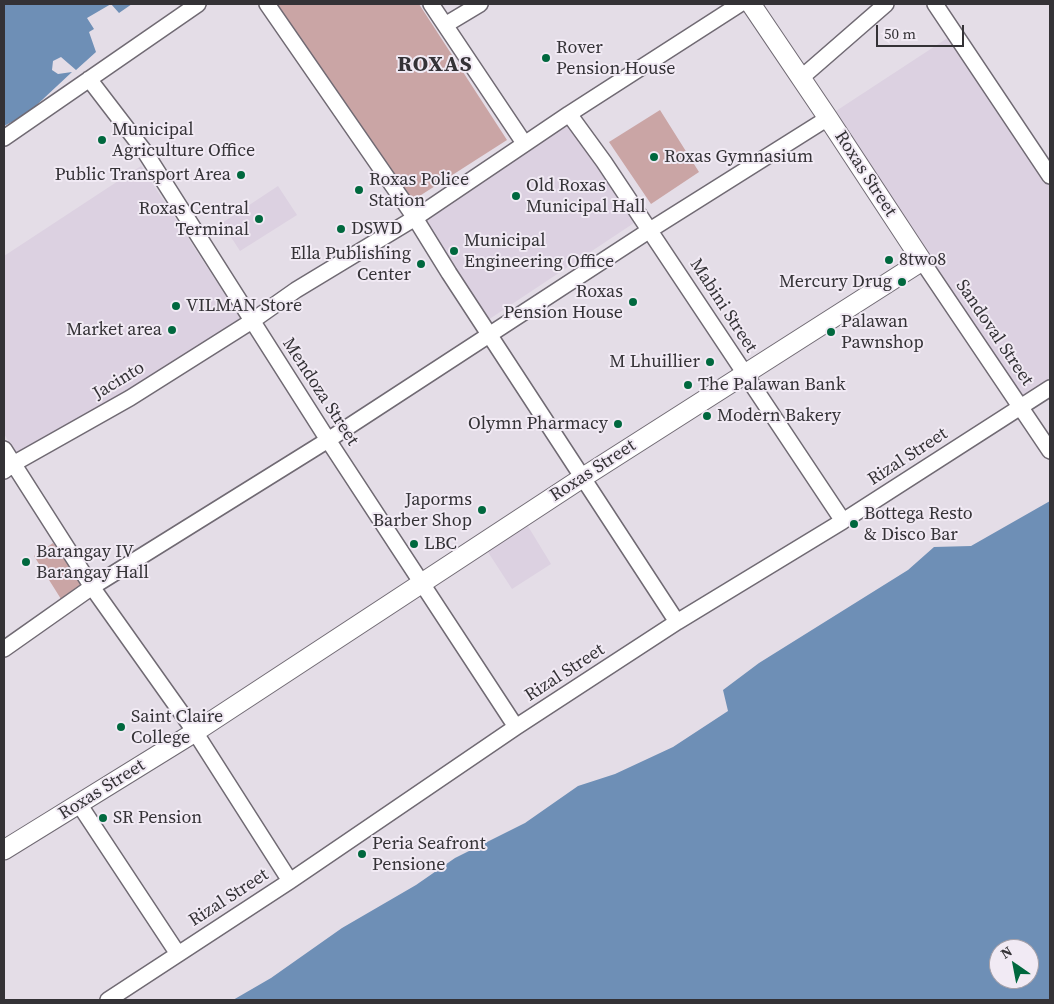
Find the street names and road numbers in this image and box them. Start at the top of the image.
street label: Roxas Street [829,127,901,221]
street label: Mabini Street [685,255,761,357]
street label: Sandoval Street [951,276,1037,390]
street label: Mendoza Street [277,334,363,450]
street label: Jacinto [89,357,149,405]
street label: Rizal Street [864,423,952,491]
street label: Roxas Street [546,435,640,507]
street label: Rizal Street [521,639,609,707]
street label: Roxas Street [55,755,149,825]
street label: Rizal Street [185,864,273,932]

